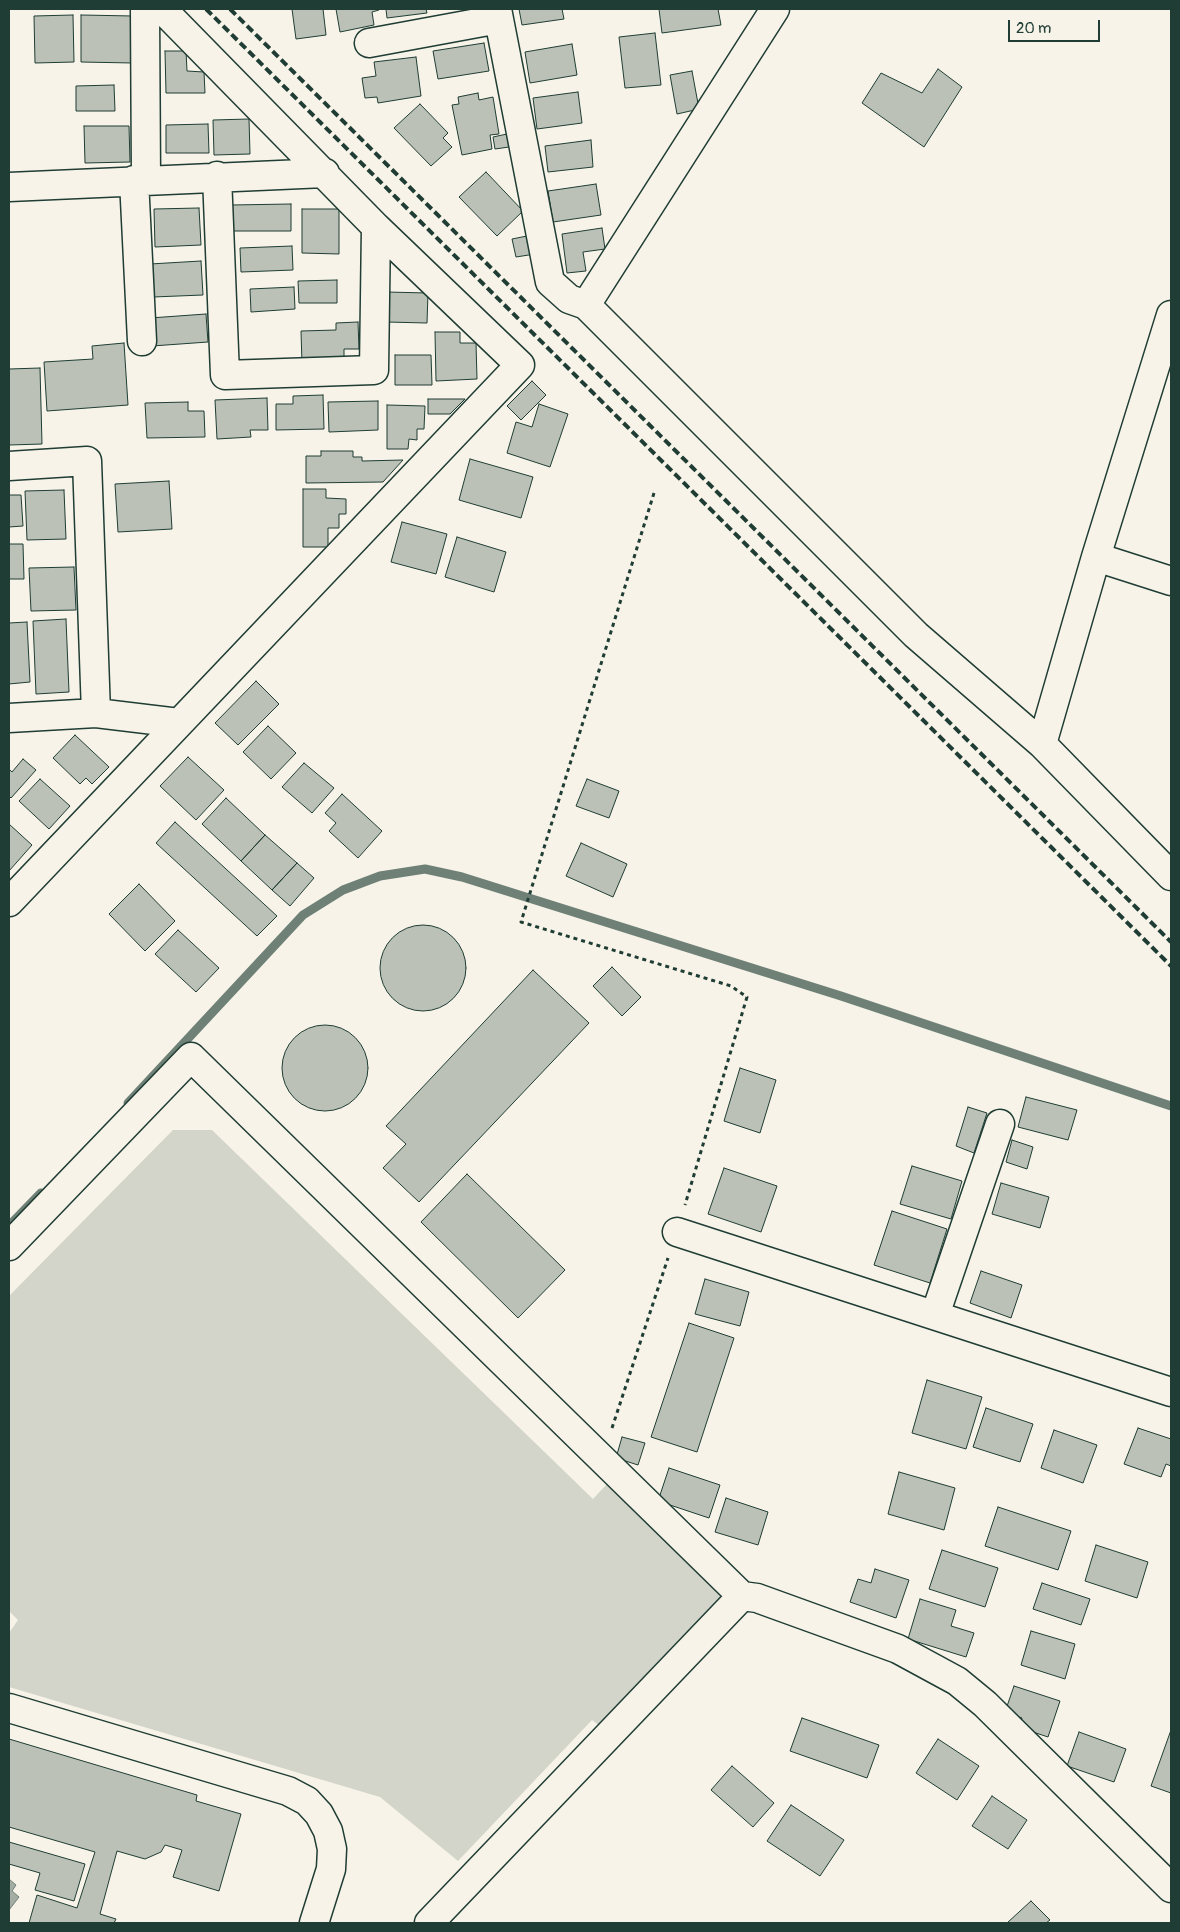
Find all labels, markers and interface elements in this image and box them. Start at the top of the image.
scale bar [1010,10,1102,42]
text: 20 m [1016,19,1051,38]

